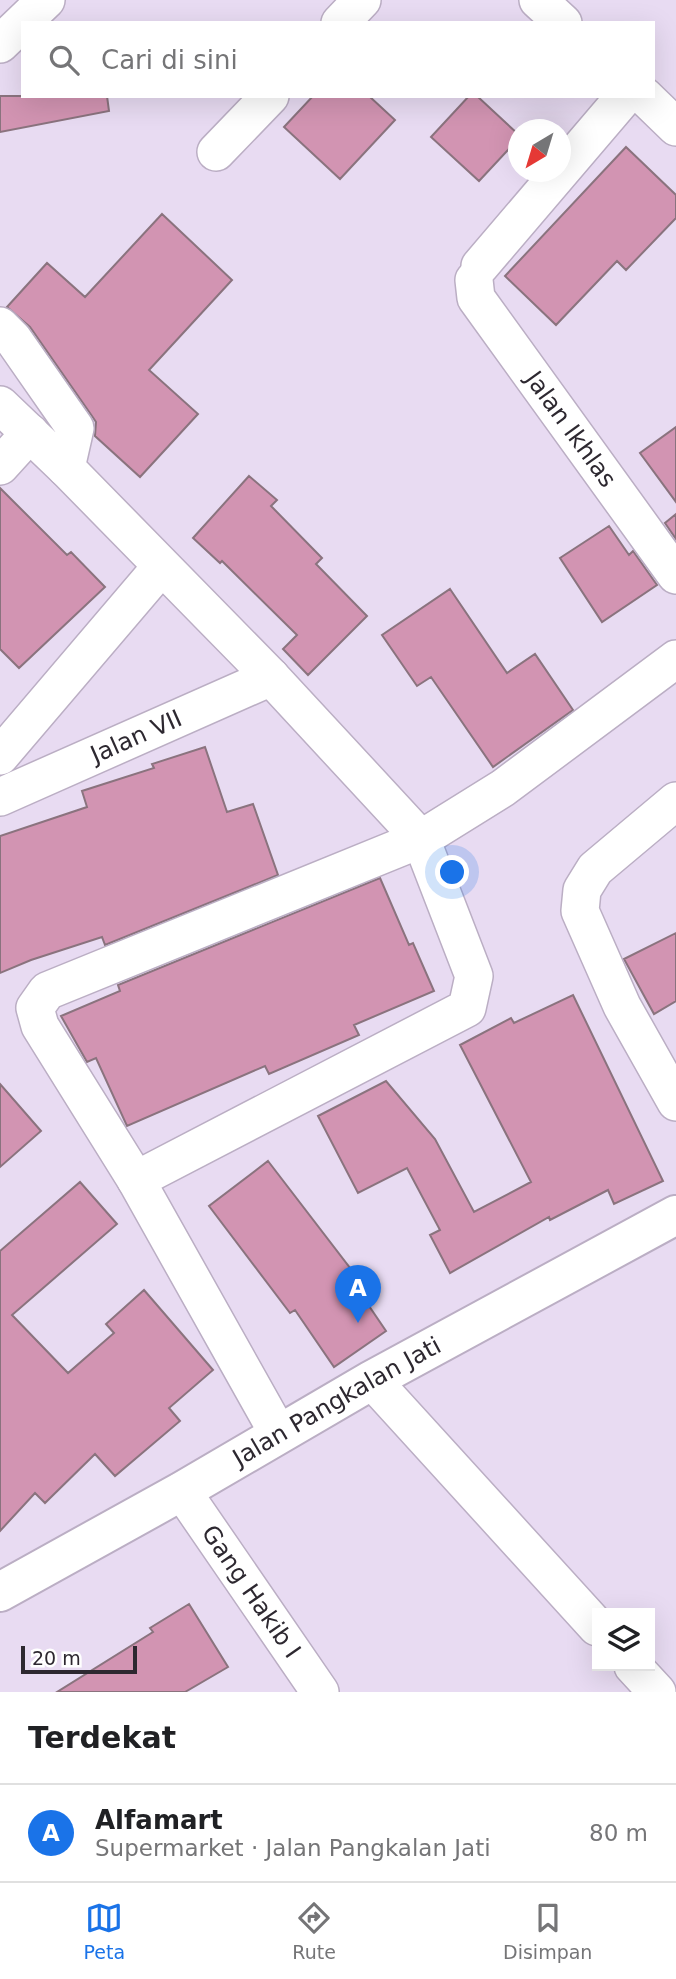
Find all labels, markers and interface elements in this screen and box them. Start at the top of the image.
search box [21,21,655,98]
icon: search [45,41,83,79]
text: Cari di sini [101,45,238,75]
north arrow [508,119,571,182]
street label: Jalan Ikhlas [518,364,622,493]
street label: Jalan VII [85,704,186,770]
your location [435,855,469,889]
pin: A [335,1265,381,1323]
street label: Jalan Pangkalan Jati [226,1331,446,1473]
street label: Gang Hakib I [196,1520,306,1663]
map controls [592,1608,655,1671]
button: layers [592,1608,655,1671]
scale bar [21,1643,136,1675]
text: 20 m [32,1647,81,1669]
text: Terdekat [28,1720,176,1755]
text: Alfamart [95,1805,223,1835]
text: A [42,1820,60,1846]
text: 80 m [589,1820,648,1846]
text: Supermarket · Jalan Pangkalan Jati [95,1835,491,1861]
tab: Peta [84,1899,125,1963]
tab: Rute [292,1899,336,1963]
tab: Disimpan [503,1899,592,1963]

